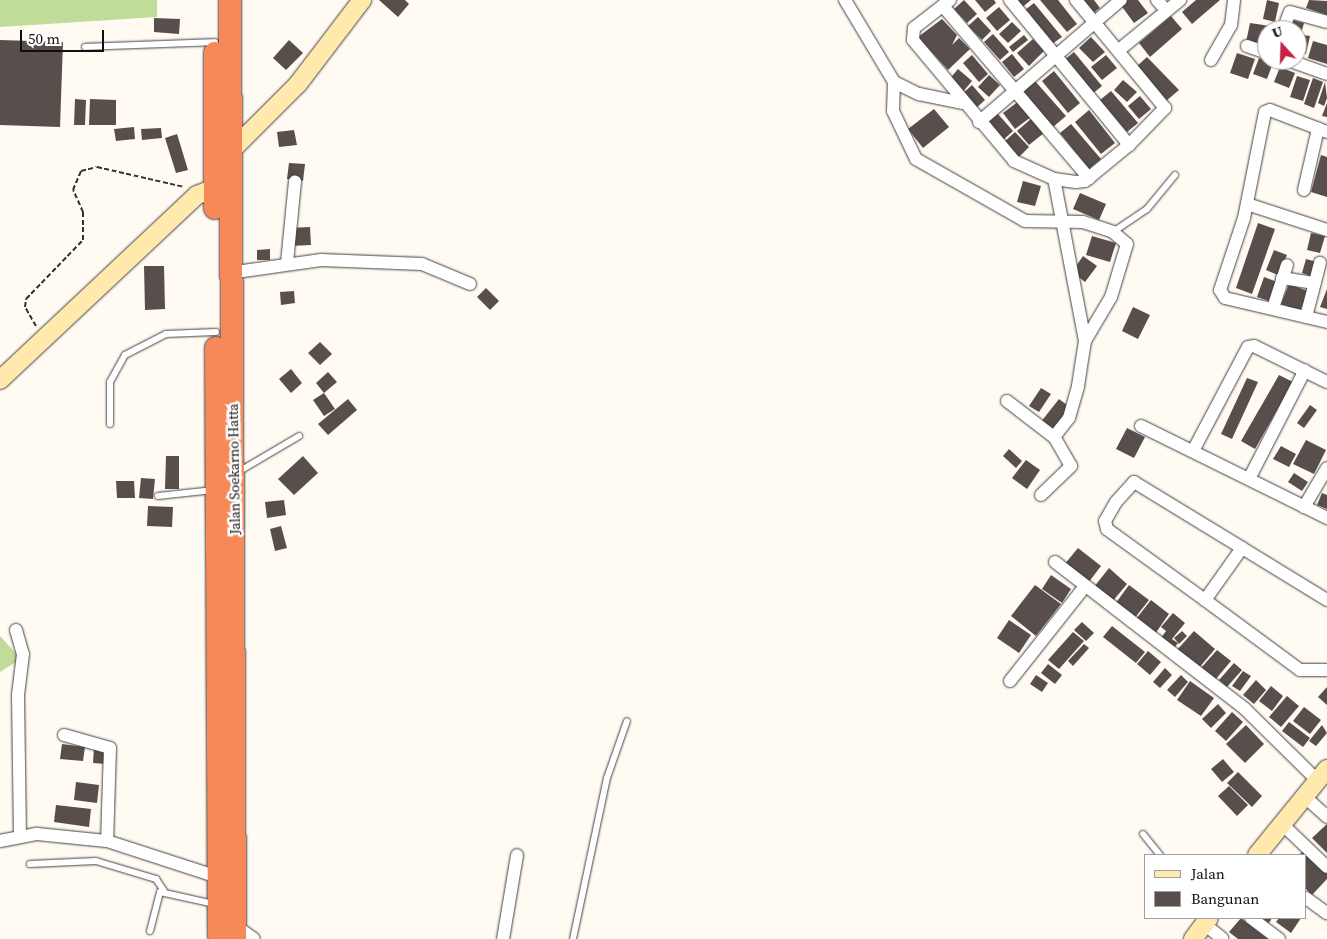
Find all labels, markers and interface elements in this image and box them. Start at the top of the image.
scale bar [22,20,106,52]
north arrow [1257,20,1307,70]
text: U [1269,21,1285,43]
text: 50 m [28,28,60,49]
street label: Jalan Soekarno Hatta [224,403,244,535]
legend [1144,854,1307,919]
text: Jalan [1191,863,1225,884]
text: Bangunan [1191,888,1259,909]

